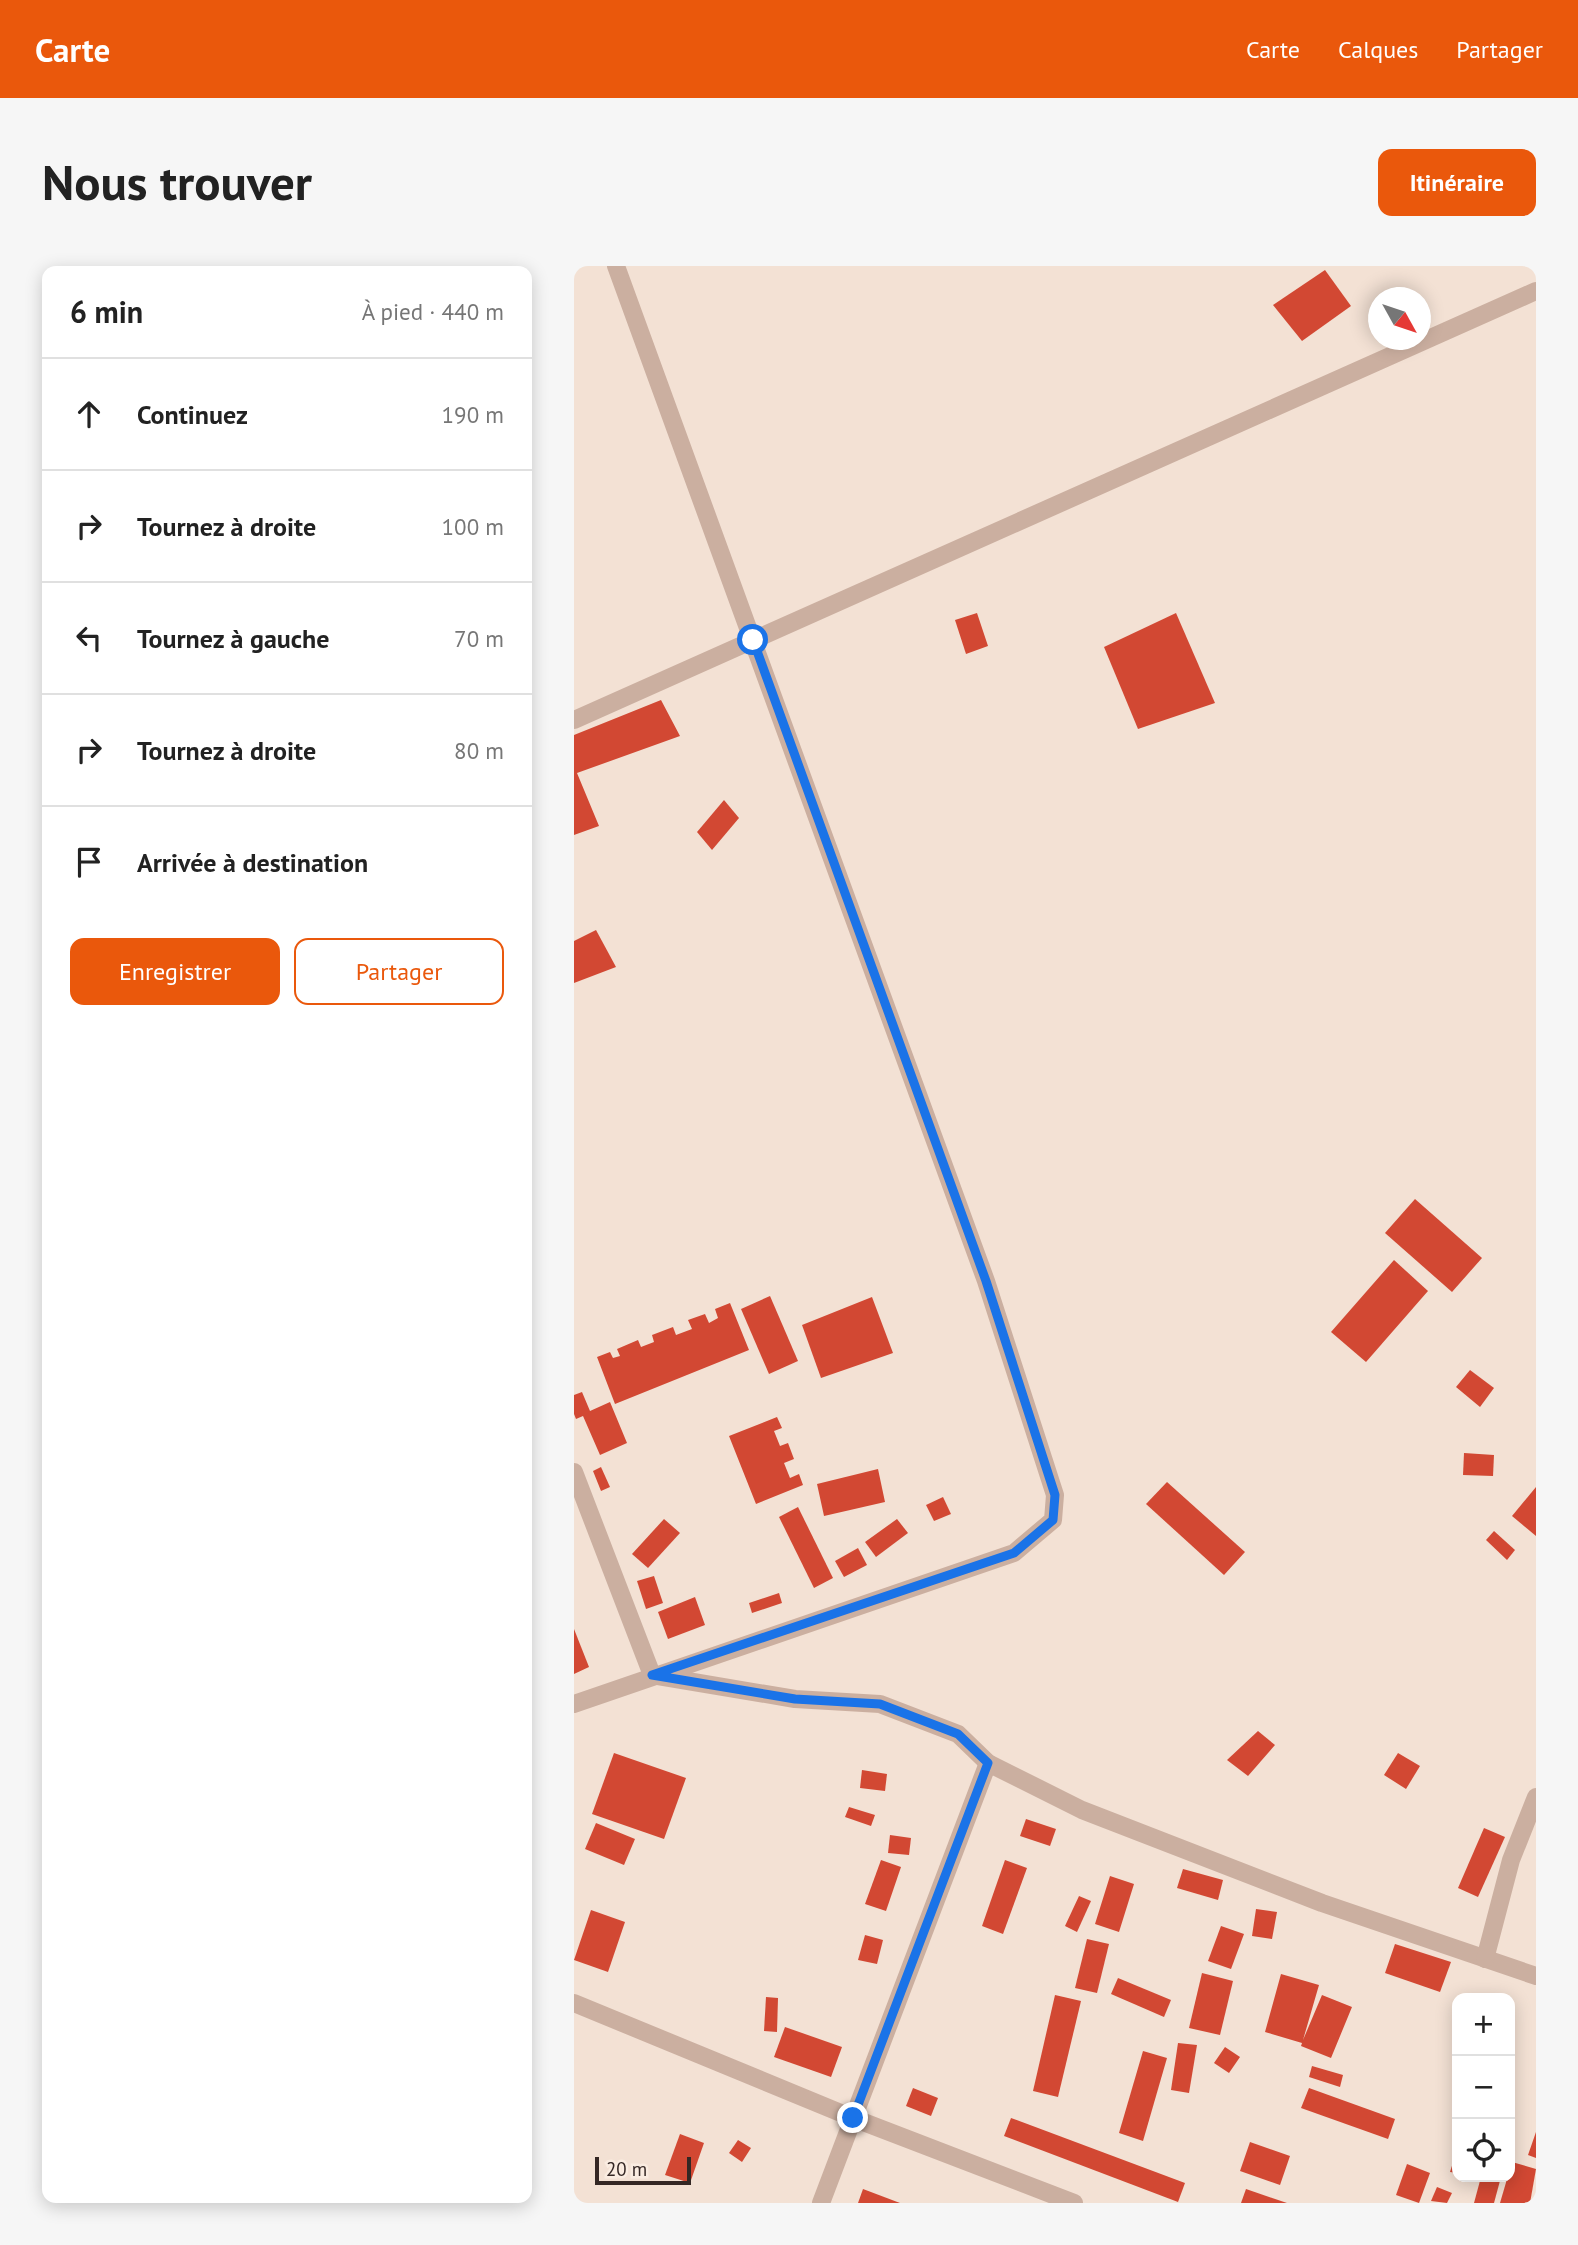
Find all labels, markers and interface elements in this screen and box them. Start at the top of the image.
text: Carte [35,28,110,71]
text: Carte [1246,34,1300,65]
text: Calques [1338,34,1418,65]
text: Partager [1456,34,1543,65]
button: Itinéraire [1378,149,1536,216]
text: Nous trouver [42,150,312,214]
north arrow [1368,287,1431,350]
text: 6 min [70,292,143,331]
text: À pied · 440 m [362,297,504,326]
icon: ahead [70,395,108,433]
text: Continuez [137,398,248,431]
text: 190 m [442,400,504,429]
icon: right [70,507,108,545]
text: Tournez à droite [137,510,316,543]
text: 100 m [442,512,504,541]
icon: left [70,619,108,657]
text: Tournez à gauche [137,622,329,655]
text: 70 m [454,624,504,653]
route start [737,624,768,655]
icon: right [70,731,108,769]
text: Tournez à droite [137,734,316,767]
text: 80 m [454,736,504,765]
icon: arrive [70,843,108,881]
text: Arrivée à destination [137,846,368,879]
button: Enregistrer [70,938,280,1005]
button: Partager [294,938,504,1005]
map controls [1452,1993,1515,2182]
button: + [1452,1993,1515,2056]
button: − [1452,2056,1515,2119]
route end [837,2102,868,2133]
button: locate [1452,2119,1515,2182]
scale bar [595,2154,691,2186]
text: 20 m [606,2157,647,2181]

